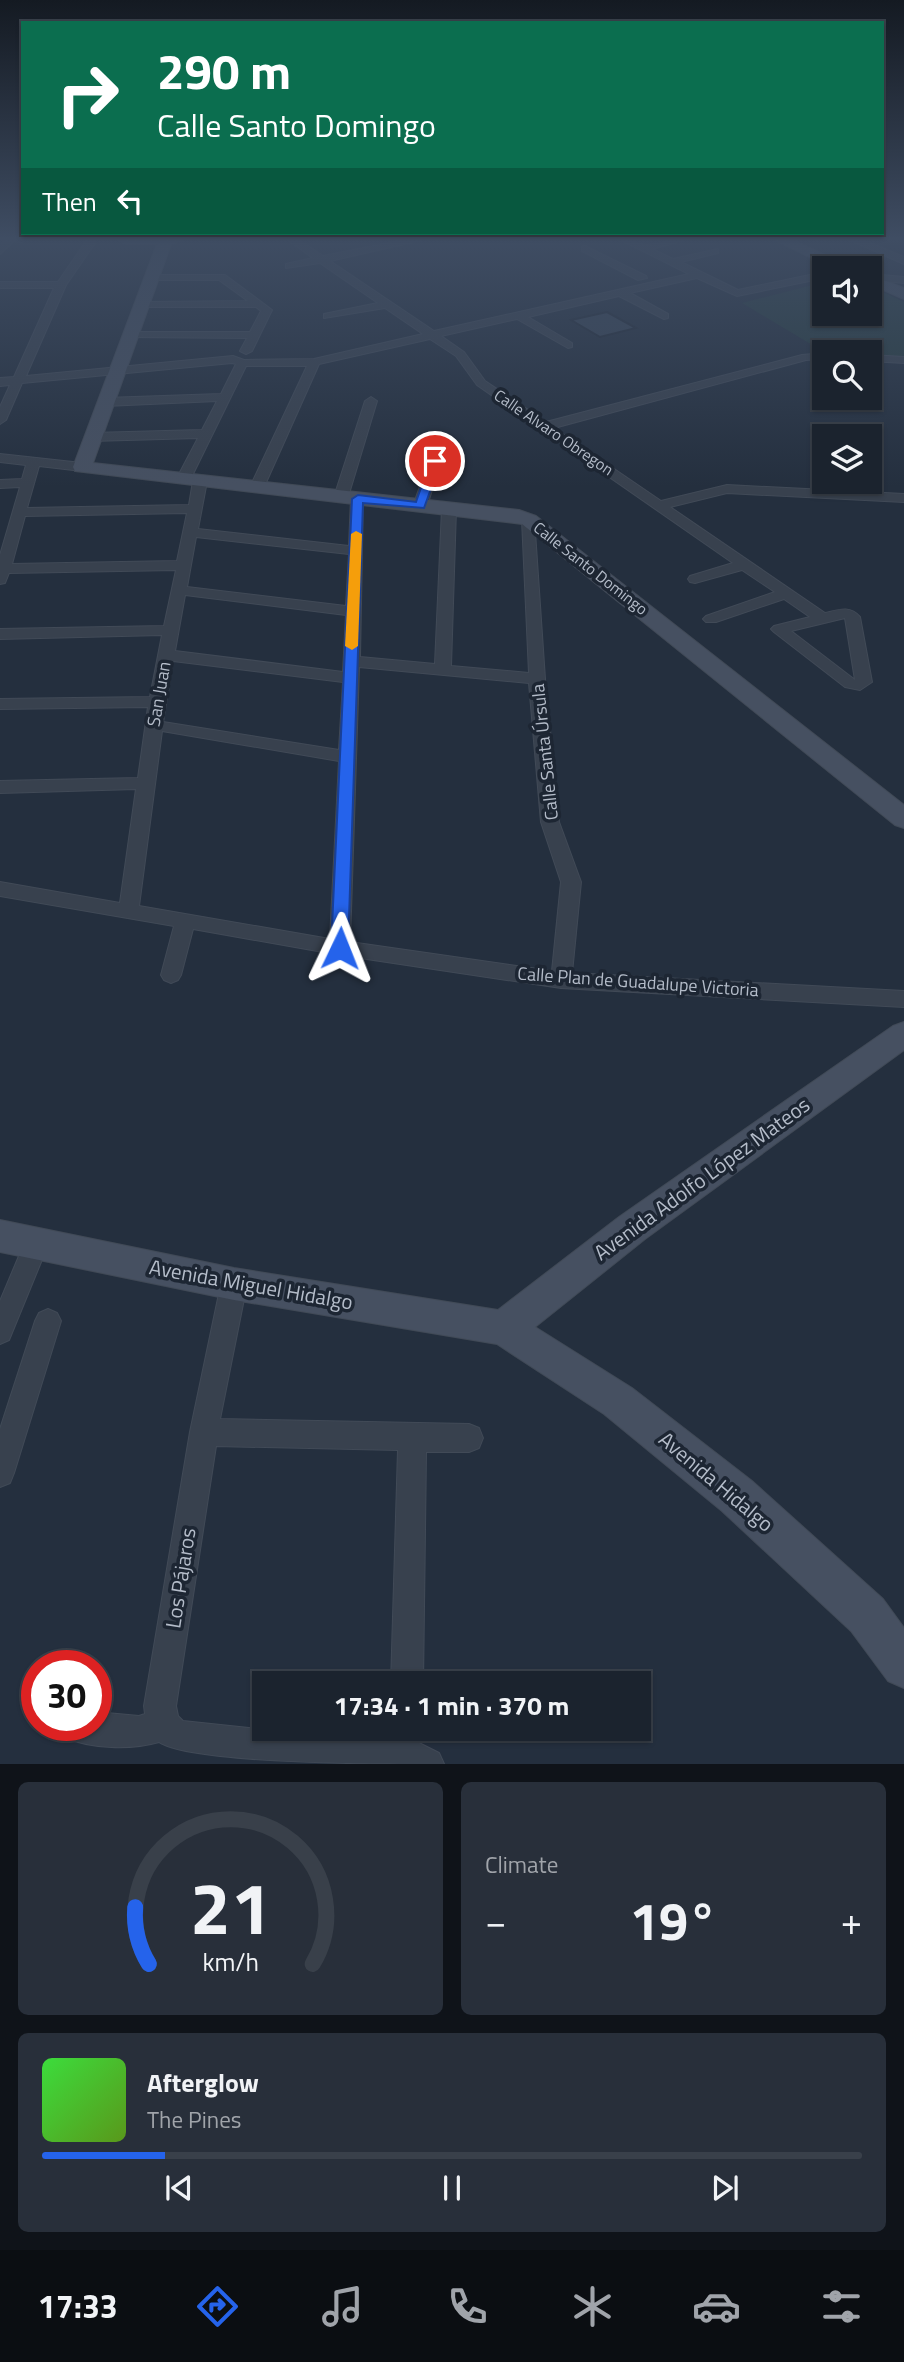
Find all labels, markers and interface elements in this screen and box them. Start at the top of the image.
text: 290 m [157,33,291,108]
icon: right [42,49,133,140]
text: Calle Santo Domingo [157,101,436,149]
text: Then [42,182,97,221]
icon: left [111,182,149,220]
map controls [812,256,882,494]
button: sound [812,256,882,326]
button: search [812,340,882,410]
street label: Calle Alvaro Obregon [489,383,619,481]
button: layers [812,424,882,494]
pin [405,431,465,491]
icon: arrive [416,442,454,480]
street label: Calle Santo Domingo [529,516,653,620]
street label: San Juan [139,659,178,729]
street label: Calle Santa Úrsula [524,683,565,821]
position arrow [303,911,377,985]
street label: Calle Plan de Guadalupe Victoria [516,960,760,1003]
street label: Avenida Adolfo López Mateos [587,1089,816,1268]
street label: Avenida Miguel Hidalgo [147,1250,355,1318]
street label: Avenida Hidalgo [652,1423,781,1539]
street label: Los Pájaros [156,1525,204,1630]
speed limit sign: 30 [21,1650,112,1741]
text: 17:34 · 1 min · 370 m [334,1686,569,1725]
text: Climate [485,1847,558,1882]
text: 21 [190,1853,271,1963]
text: 19° [630,1881,717,1960]
text: − [485,1892,506,1950]
text: + [841,1892,862,1950]
text: km/h [202,1943,259,1981]
text: Afterglow [147,2063,259,2102]
text: The Pines [147,2102,241,2137]
icon: previous [160,2169,198,2207]
icon: pause [433,2169,471,2207]
icon: next [706,2169,744,2207]
text: 17:33 [38,2282,118,2330]
icon: directions [193,2282,242,2331]
icon: music [318,2282,367,2331]
icon: phone [443,2282,492,2331]
icon: climate [568,2282,617,2331]
icon: car [692,2282,741,2331]
icon: filters [817,2282,866,2331]

